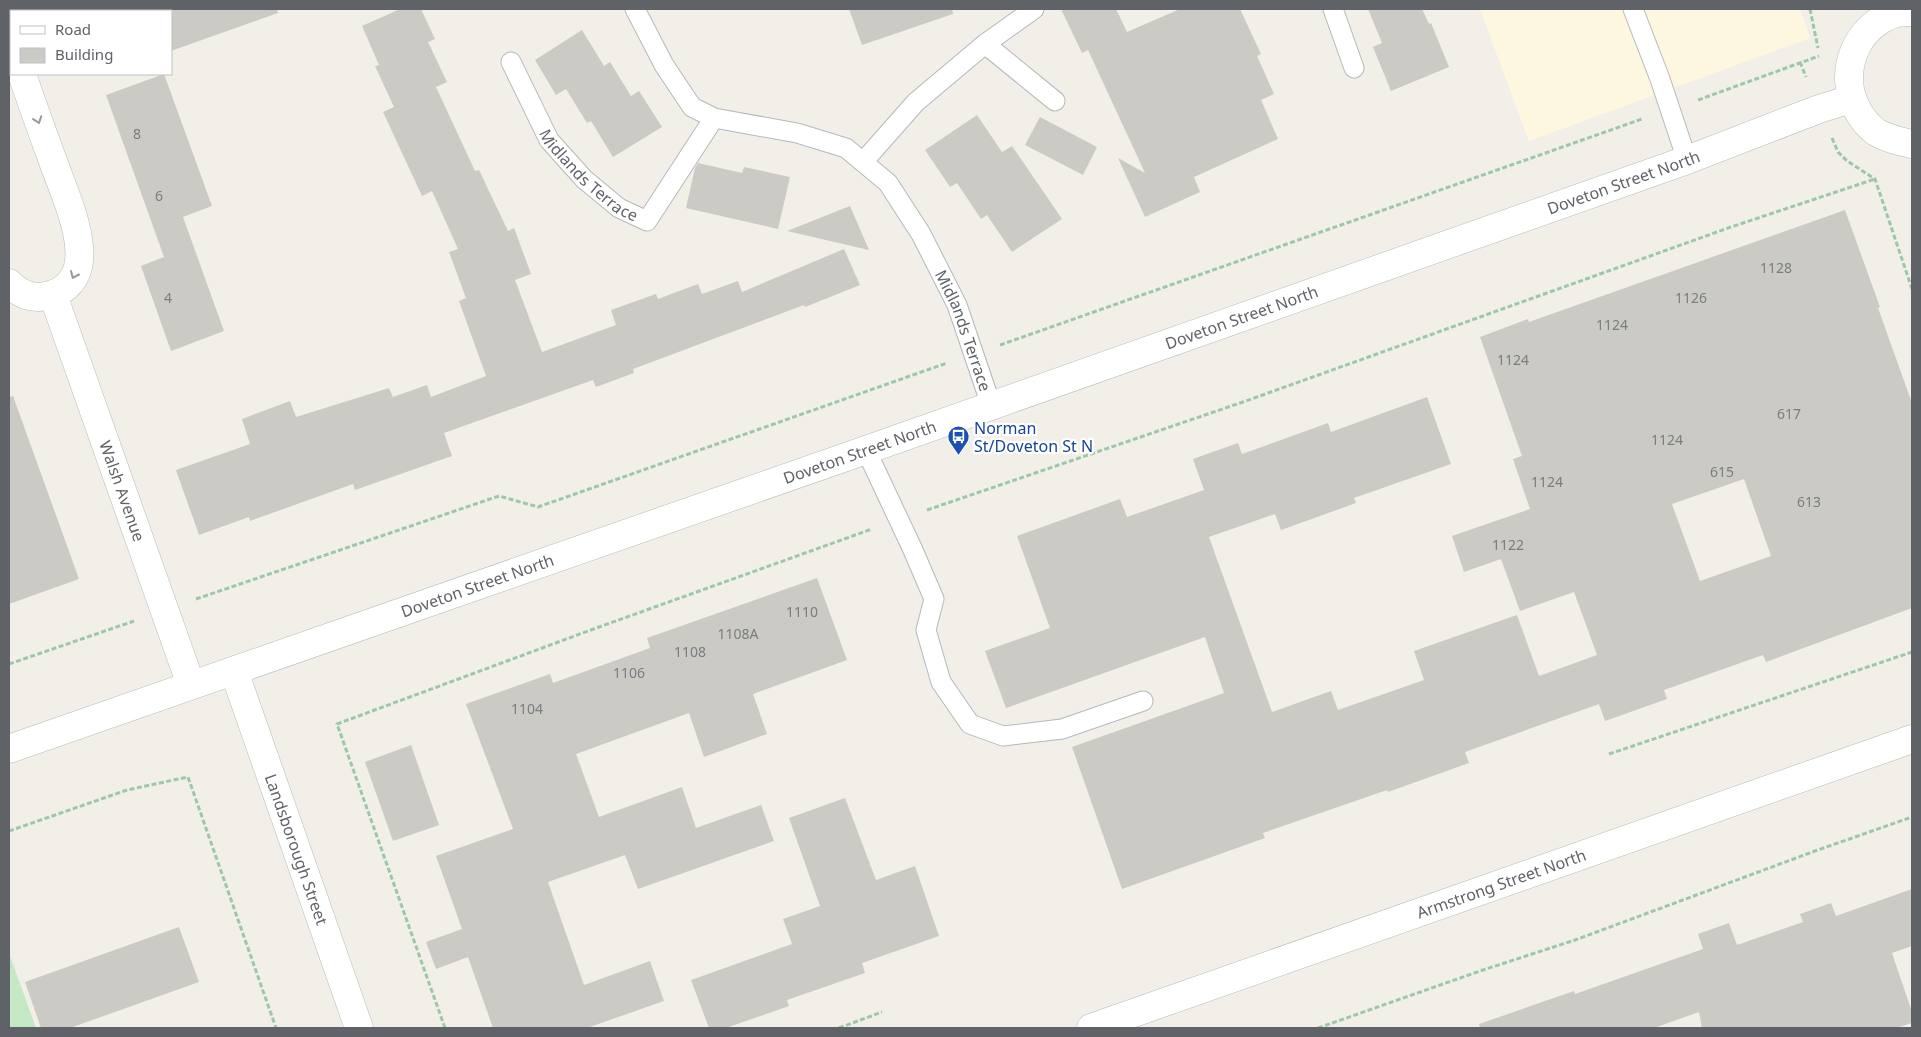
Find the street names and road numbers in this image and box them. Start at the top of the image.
street label: Midlands Terrace [534,125,641,226]
street label: Doveton Street North [1544,145,1703,220]
street label: Midlands Terrace [930,266,997,394]
street label: Doveton Street North [1162,280,1321,354]
street label: Doveton Street North [780,415,939,489]
street label: Walsh Avenue [94,438,150,545]
street label: Doveton Street North [398,549,557,622]
street label: Landsborough Street [260,771,333,928]
street label: Armstrong Street North [1414,844,1589,924]

